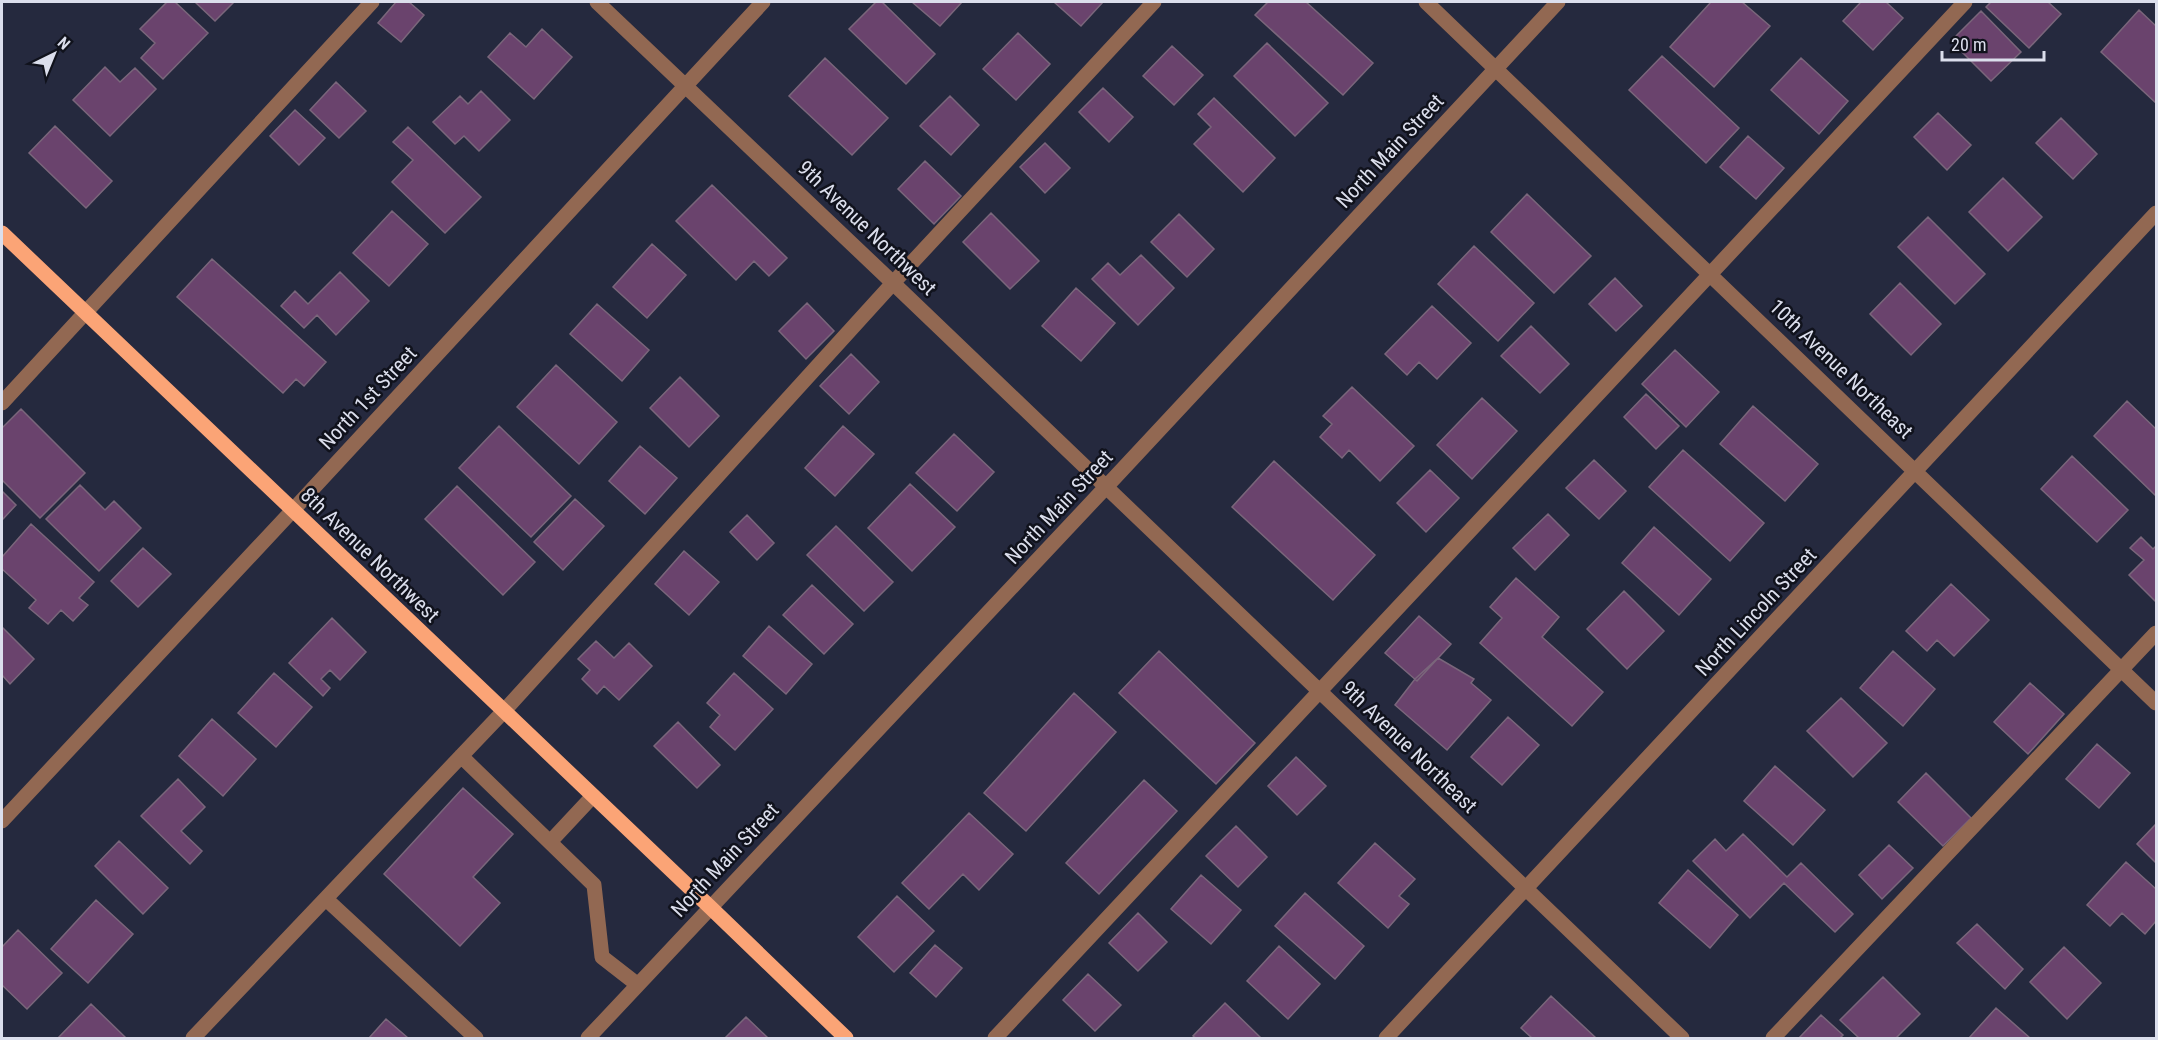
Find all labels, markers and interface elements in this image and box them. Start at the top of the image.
north arrow [24,24,84,84]
scale bar [1942,24,2044,62]
text: N [54,33,74,54]
text: 20 m [1951,34,1986,55]
street label: North Main Street [1331,89,1449,213]
street label: 9th Avenue Northwest [793,156,941,300]
street label: 10th Avenue Northeast [1764,294,1918,444]
street label: North 1st Street [314,342,422,454]
street label: North Main Street [1000,445,1118,569]
street label: 8th Avenue Northwest [296,483,444,627]
street label: North Lincoln Street [1691,543,1821,681]
street label: 9th Avenue Northeast [1336,676,1482,818]
street label: North Main Street [666,798,784,922]

